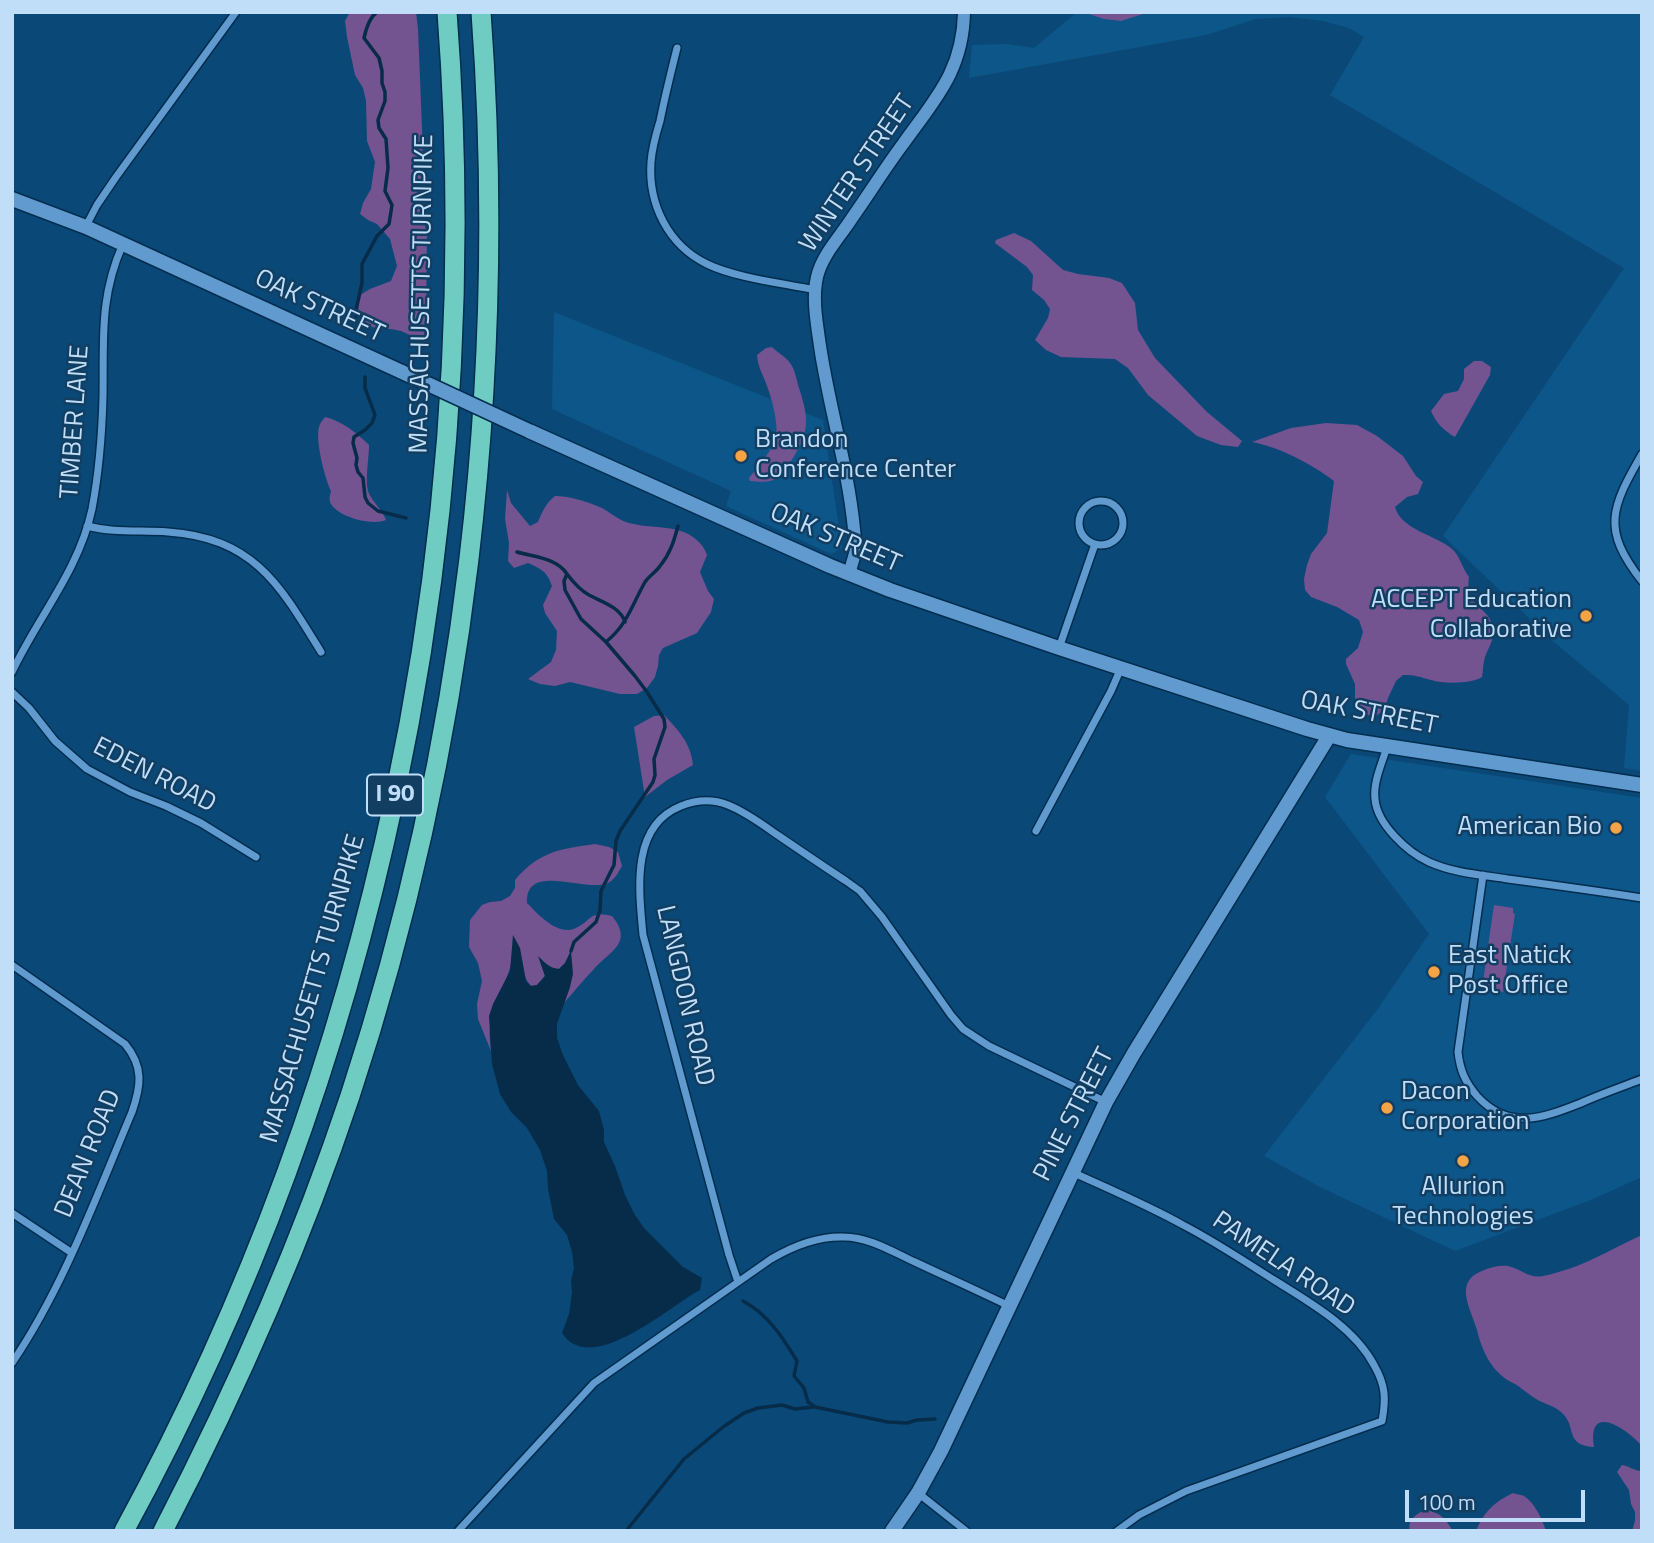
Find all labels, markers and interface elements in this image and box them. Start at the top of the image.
street label: WINTER STREET [794,89,922,259]
street label: MASSACHUSETTS TURNPIKE [405,134,441,454]
street label: OAK STREET [249,263,389,351]
street label: TIMBER LANE [55,344,97,500]
place label: Brandon Conference Center [755,425,956,486]
marker: Brandon Conference Center [733,448,749,464]
street label: OAK STREET [765,497,905,581]
place label: ACCEPT Education Collaborative [1371,585,1572,646]
marker: ACCEPT Education Collaborative [1578,608,1594,624]
street label: OAK STREET [1298,685,1440,743]
street label: EDEN ROAD [87,732,221,820]
road number: I 90 [367,774,423,816]
place label: American Bio [1457,812,1602,844]
marker: American Bio [1608,820,1624,836]
street label: MASSACHUSETTS TURNPIKE [255,831,373,1147]
street label: LANGDON ROAD [648,903,720,1089]
place label: East Natick Post Office [1448,941,1572,1002]
marker: East Natick Post Office [1426,964,1442,980]
street label: PINE STREET [1028,1043,1122,1187]
place label: Dacon Corporation [1401,1077,1530,1138]
street label: DEAN ROAD [49,1086,129,1222]
marker: Dacon Corporation [1379,1100,1395,1116]
marker: Allurion Technologies [1455,1153,1471,1169]
place label: Allurion Technologies [1392,1172,1534,1234]
street label: PAMELA ROAD [1206,1206,1360,1324]
scale bar [1409,1476,1589,1520]
text: 100 m [1418,1486,1475,1518]

